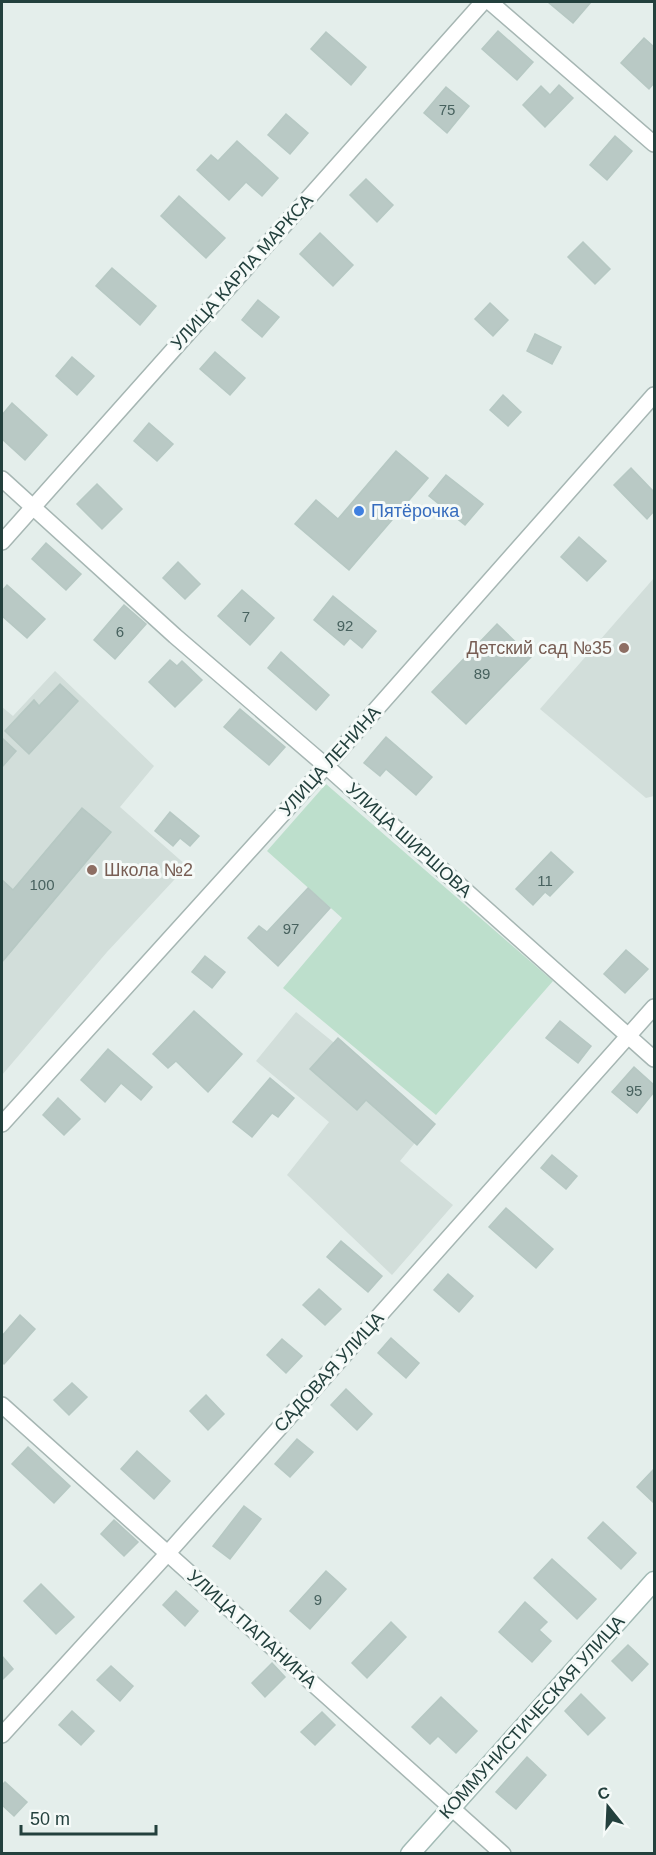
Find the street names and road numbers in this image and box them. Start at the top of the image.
street label: УЛИЦА КАРЛА МАРКСА [167,190,317,354]
street label: УЛИЦА ЛЕНИНА [276,702,384,820]
street label: УЛИЦА ШИРШОВА [342,779,476,901]
street label: САДОВАЯ УЛИЦА [270,1308,388,1436]
street label: УЛИЦА ПАПАНИНА [183,1566,321,1692]
street label: КОММУНИСТИЧЕСКАЯ УЛИЦА [435,1611,629,1823]

